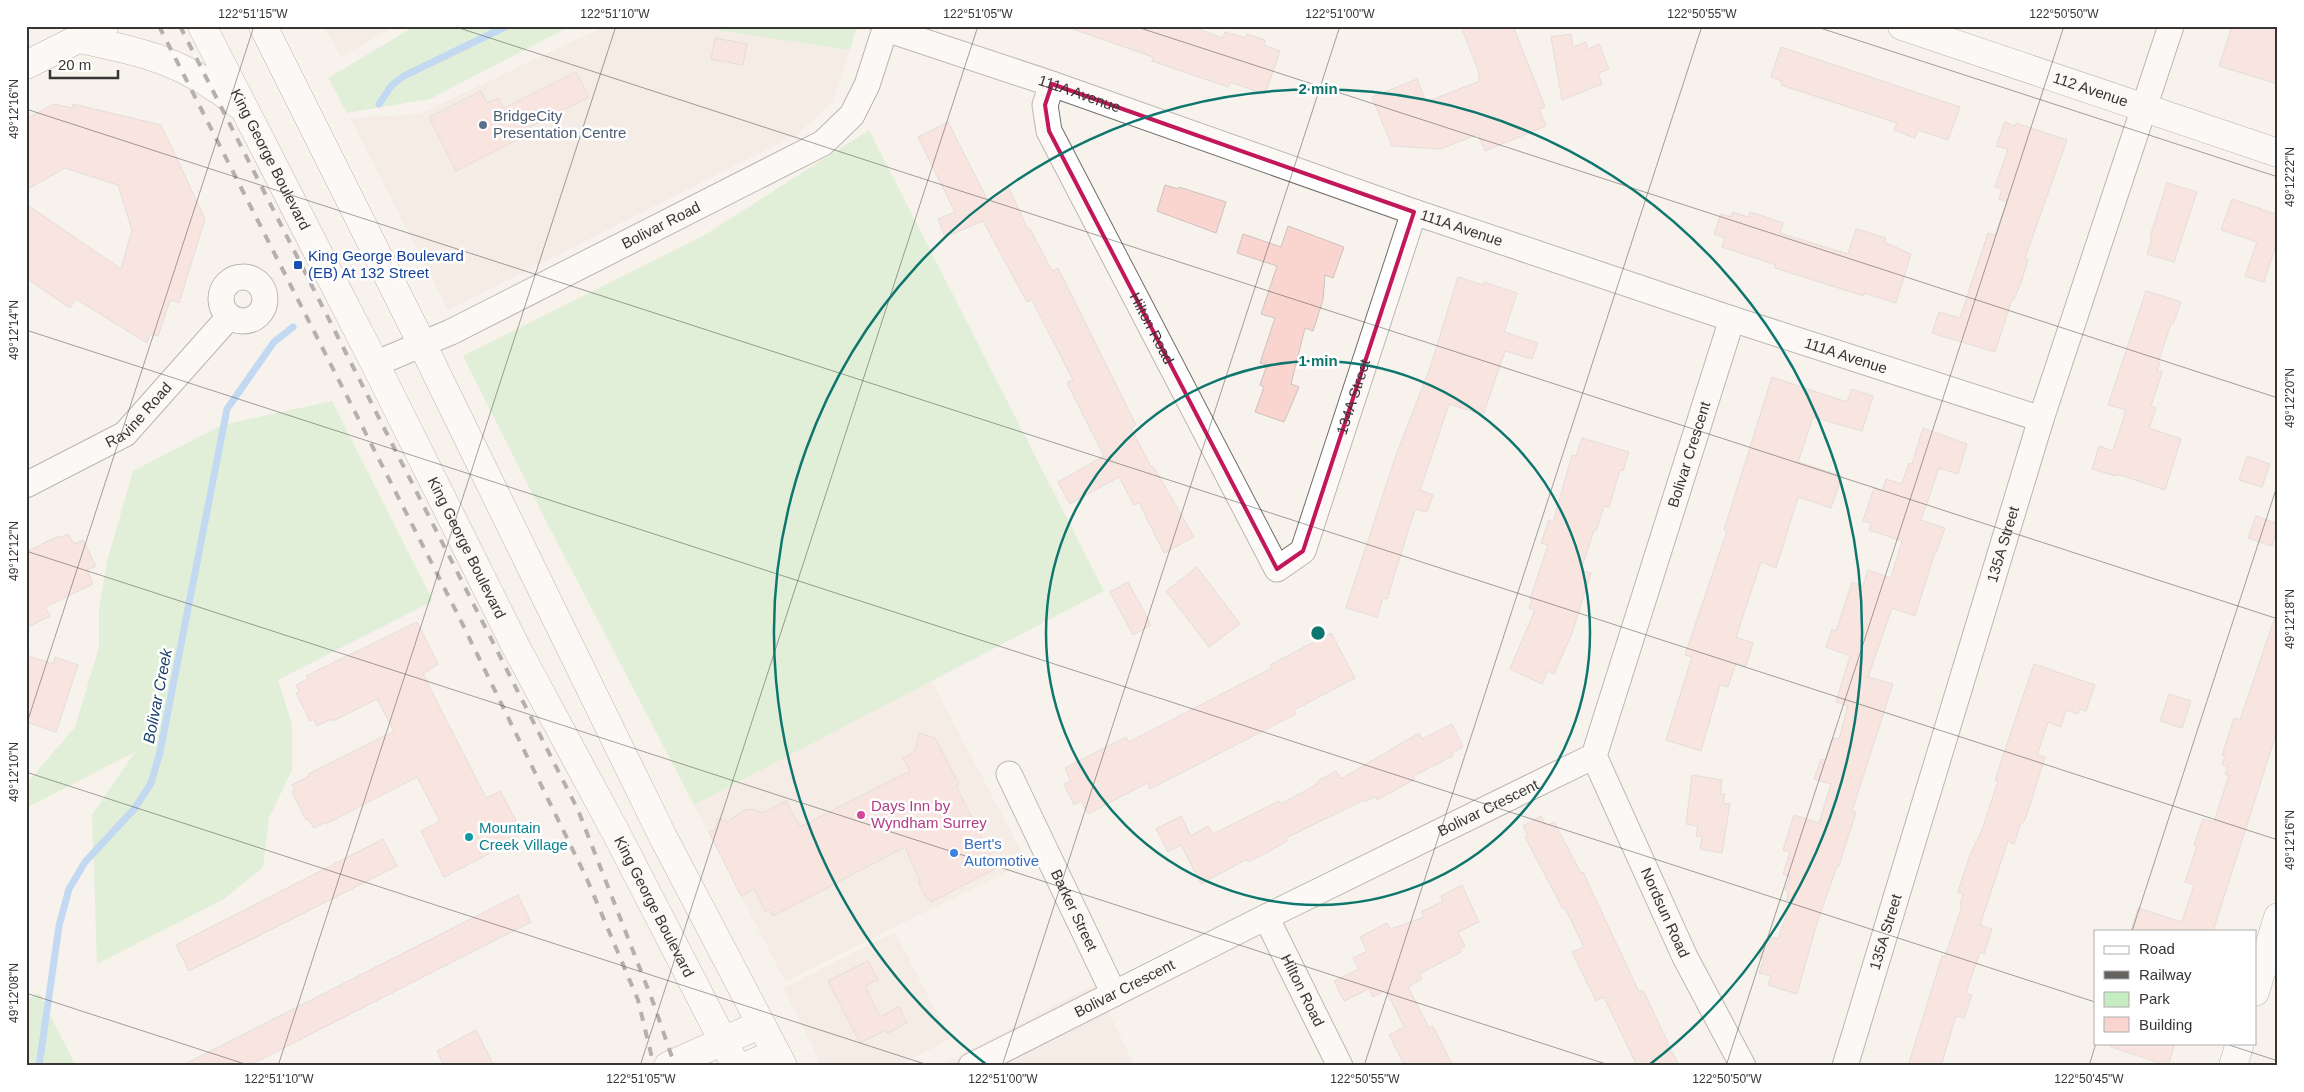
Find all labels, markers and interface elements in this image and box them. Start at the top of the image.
text: 122°51'15"W [218,7,288,21]
text: 122°51'10"W [580,7,650,21]
text: 122°51'05"W [943,7,1013,21]
text: 122°51'00"W [1305,7,1375,21]
text: 122°50'55"W [1667,7,1737,21]
text: 122°50'50"W [2029,7,2099,21]
scale bar [50,48,118,80]
text: 20 m [58,56,91,73]
street label: 112 Avenue [2051,69,2130,110]
street label: 111A Avenue [1036,71,1123,116]
text: 49°12'16"N [7,79,21,139]
text: 2 min [1298,80,1338,97]
street label: King George Boulevard [228,86,314,233]
place label: BridgeCity Presentation Centre [493,107,626,141]
marker: BridgeCity Presentation Centre [477,119,489,131]
text: 49°12'22"N [2283,147,2297,207]
street label: Bolivar Road [619,198,703,252]
street label: 111A Avenue [1418,206,1505,249]
place label: King George Boulevard (EB) At 132 Street [308,247,464,281]
marker: King George Boulevard (EB) At 132 Street [292,259,304,271]
street label: Hilton Road [1127,289,1178,367]
text: 49°12'14"N [7,300,21,360]
street label: 111A Avenue [1802,334,1889,377]
text: 1 min [1298,352,1338,369]
street label: 134A Street [1333,356,1374,437]
text: 49°12'20"N [2283,368,2297,428]
street label: Ravine Road [102,379,175,451]
street label: Bolivar Crescent [1664,399,1714,509]
street label: King George Boulevard [425,474,509,621]
street label: 135A Street [1983,503,2022,584]
text: 49°12'12"N [7,521,21,581]
text: 49°12'18"N [2283,589,2297,649]
centre of rings [1309,624,1327,642]
water label: Bolivar Creek [140,646,175,745]
text: 49°12'10"N [7,742,21,802]
street label: Bolivar Crescent [1435,775,1542,839]
place label: Days Inn by Wyndham Surrey [871,797,987,831]
marker: Days Inn by Wyndham Surrey [855,809,867,821]
text: 49°12'16"N [2283,810,2297,870]
place label: Mountain Creek Village [479,819,568,853]
marker: Mountain Creek Village [463,831,475,843]
street label: King George Boulevard [611,833,698,980]
place label: Bert's Automotive [964,835,1039,869]
marker: Bert's Automotive [948,847,960,859]
street label: Nordsun Road [1638,865,1693,960]
street label: Barker Street [1048,866,1102,954]
street label: 135A Street [1866,891,1905,972]
legend [2094,930,2256,1044]
text: Road [2139,940,2175,957]
street label: Hilton Road [1278,951,1328,1029]
street label: Bolivar Crescent [1071,955,1178,1020]
text: 49°12'08"N [7,963,21,1023]
text: Railway [2139,966,2192,983]
text: Park [2139,990,2170,1007]
text: Building [2139,1016,2192,1033]
text: 122°51'10"W [244,1072,314,1086]
text: 122°51'05"W [606,1072,676,1086]
text: 122°51'00"W [968,1072,1038,1086]
text: 122°50'55"W [1330,1072,1400,1086]
text: 122°50'50"W [1692,1072,1762,1086]
text: 122°50'45"W [2054,1072,2124,1086]

